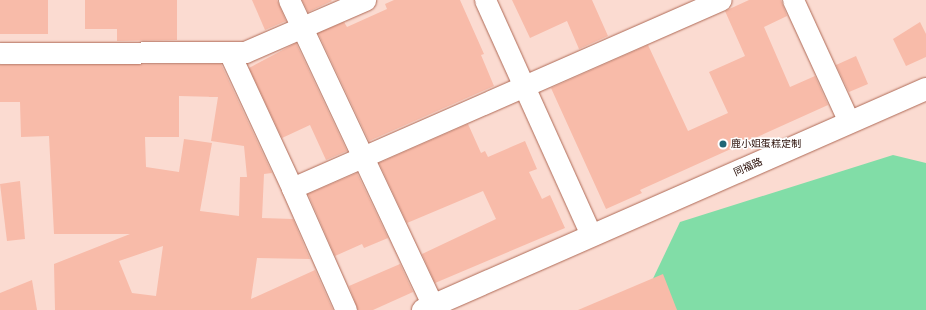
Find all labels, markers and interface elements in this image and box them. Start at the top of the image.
place label: 鹿小姐蛋糕定制 [731,138,801,150]
marker: 鹿小姐蛋糕定制 [718,139,728,149]
street label: 同福路 [732,155,764,179]

